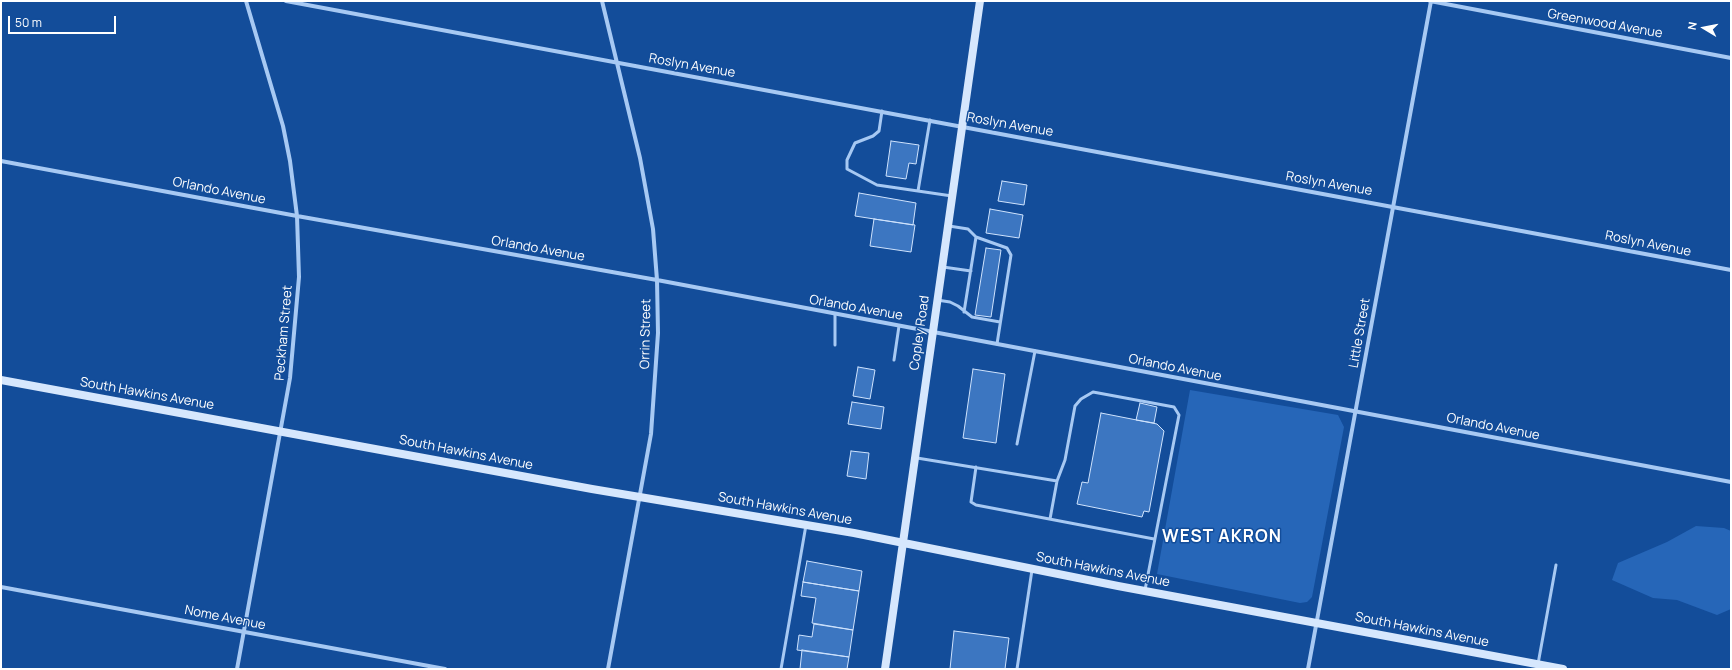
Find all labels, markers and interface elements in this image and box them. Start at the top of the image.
street label: Greenwood Avenue [1546,6,1664,42]
scale bar [10,8,118,34]
north arrow [1684,8,1724,48]
text: 50 m [15,14,42,31]
text: N [1684,21,1700,31]
street label: Roslyn Avenue [648,51,736,81]
street label: Roslyn Avenue [966,110,1054,140]
street label: Roslyn Avenue [1285,169,1373,199]
street label: Orlando Avenue [171,174,267,208]
street label: Roslyn Avenue [1604,228,1692,260]
street label: Orlando Avenue [490,233,586,265]
street label: Peckham Street [272,285,296,381]
street label: Orlando Avenue [808,292,904,324]
street label: Copley Road [907,295,933,371]
street label: Little Street [1346,297,1374,369]
street label: Orrin Street [638,299,654,369]
street label: Orlando Avenue [1127,351,1223,385]
street label: South Hawkins Avenue [79,375,215,413]
street label: Orlando Avenue [1445,410,1541,444]
street label: South Hawkins Avenue [398,432,534,474]
street label: South Hawkins Avenue [717,490,853,528]
district label: WEST AKRON [1162,527,1282,547]
street label: South Hawkins Avenue [1035,549,1171,591]
street label: Nome Avenue [183,602,267,634]
street label: South Hawkins Avenue [1354,609,1490,651]

